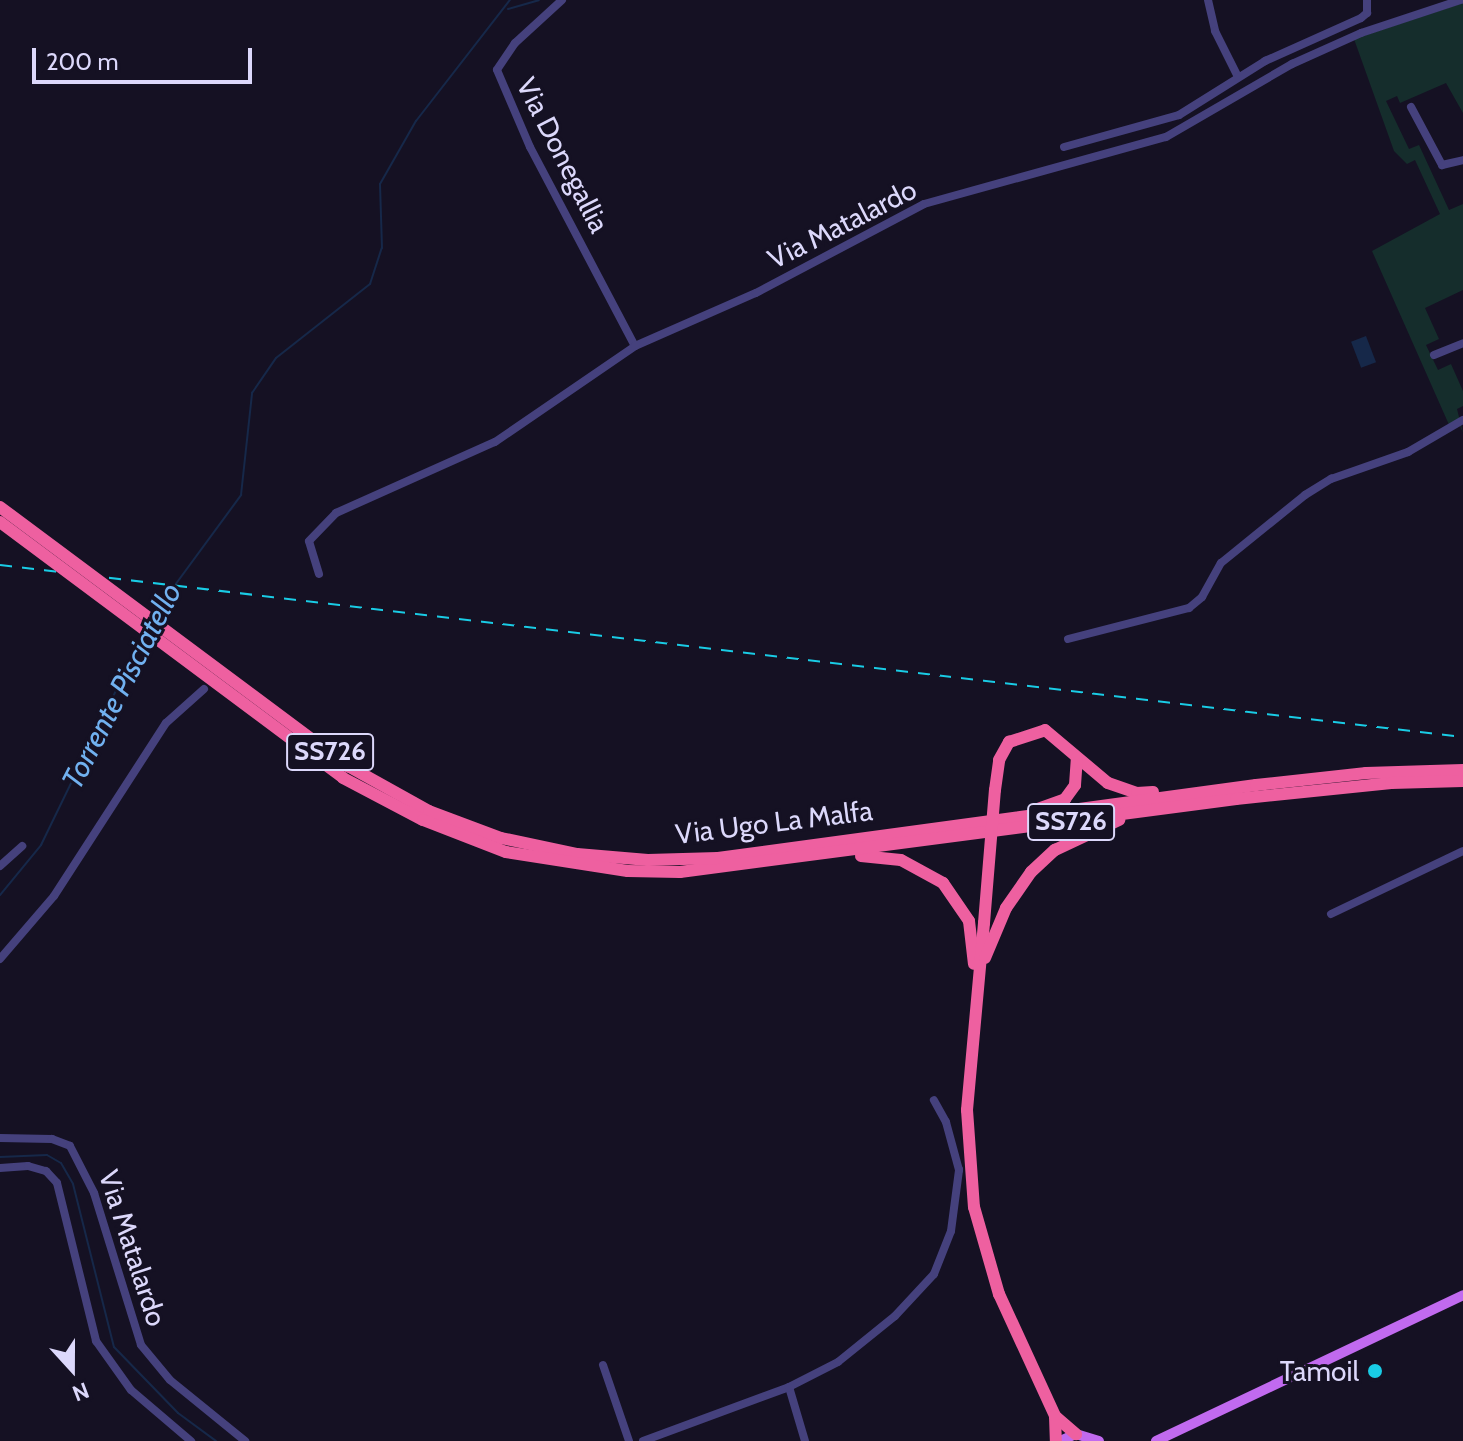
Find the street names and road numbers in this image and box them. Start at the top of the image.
street label: Via Donegallia [510,72,616,238]
street label: Via Matalardo [762,172,922,276]
road number: SS726 [286,730,374,774]
street label: Via Ugo La Malfa [673,793,875,851]
road number: SS726 [1027,800,1115,844]
street label: Via Matalardo [92,1166,174,1330]

